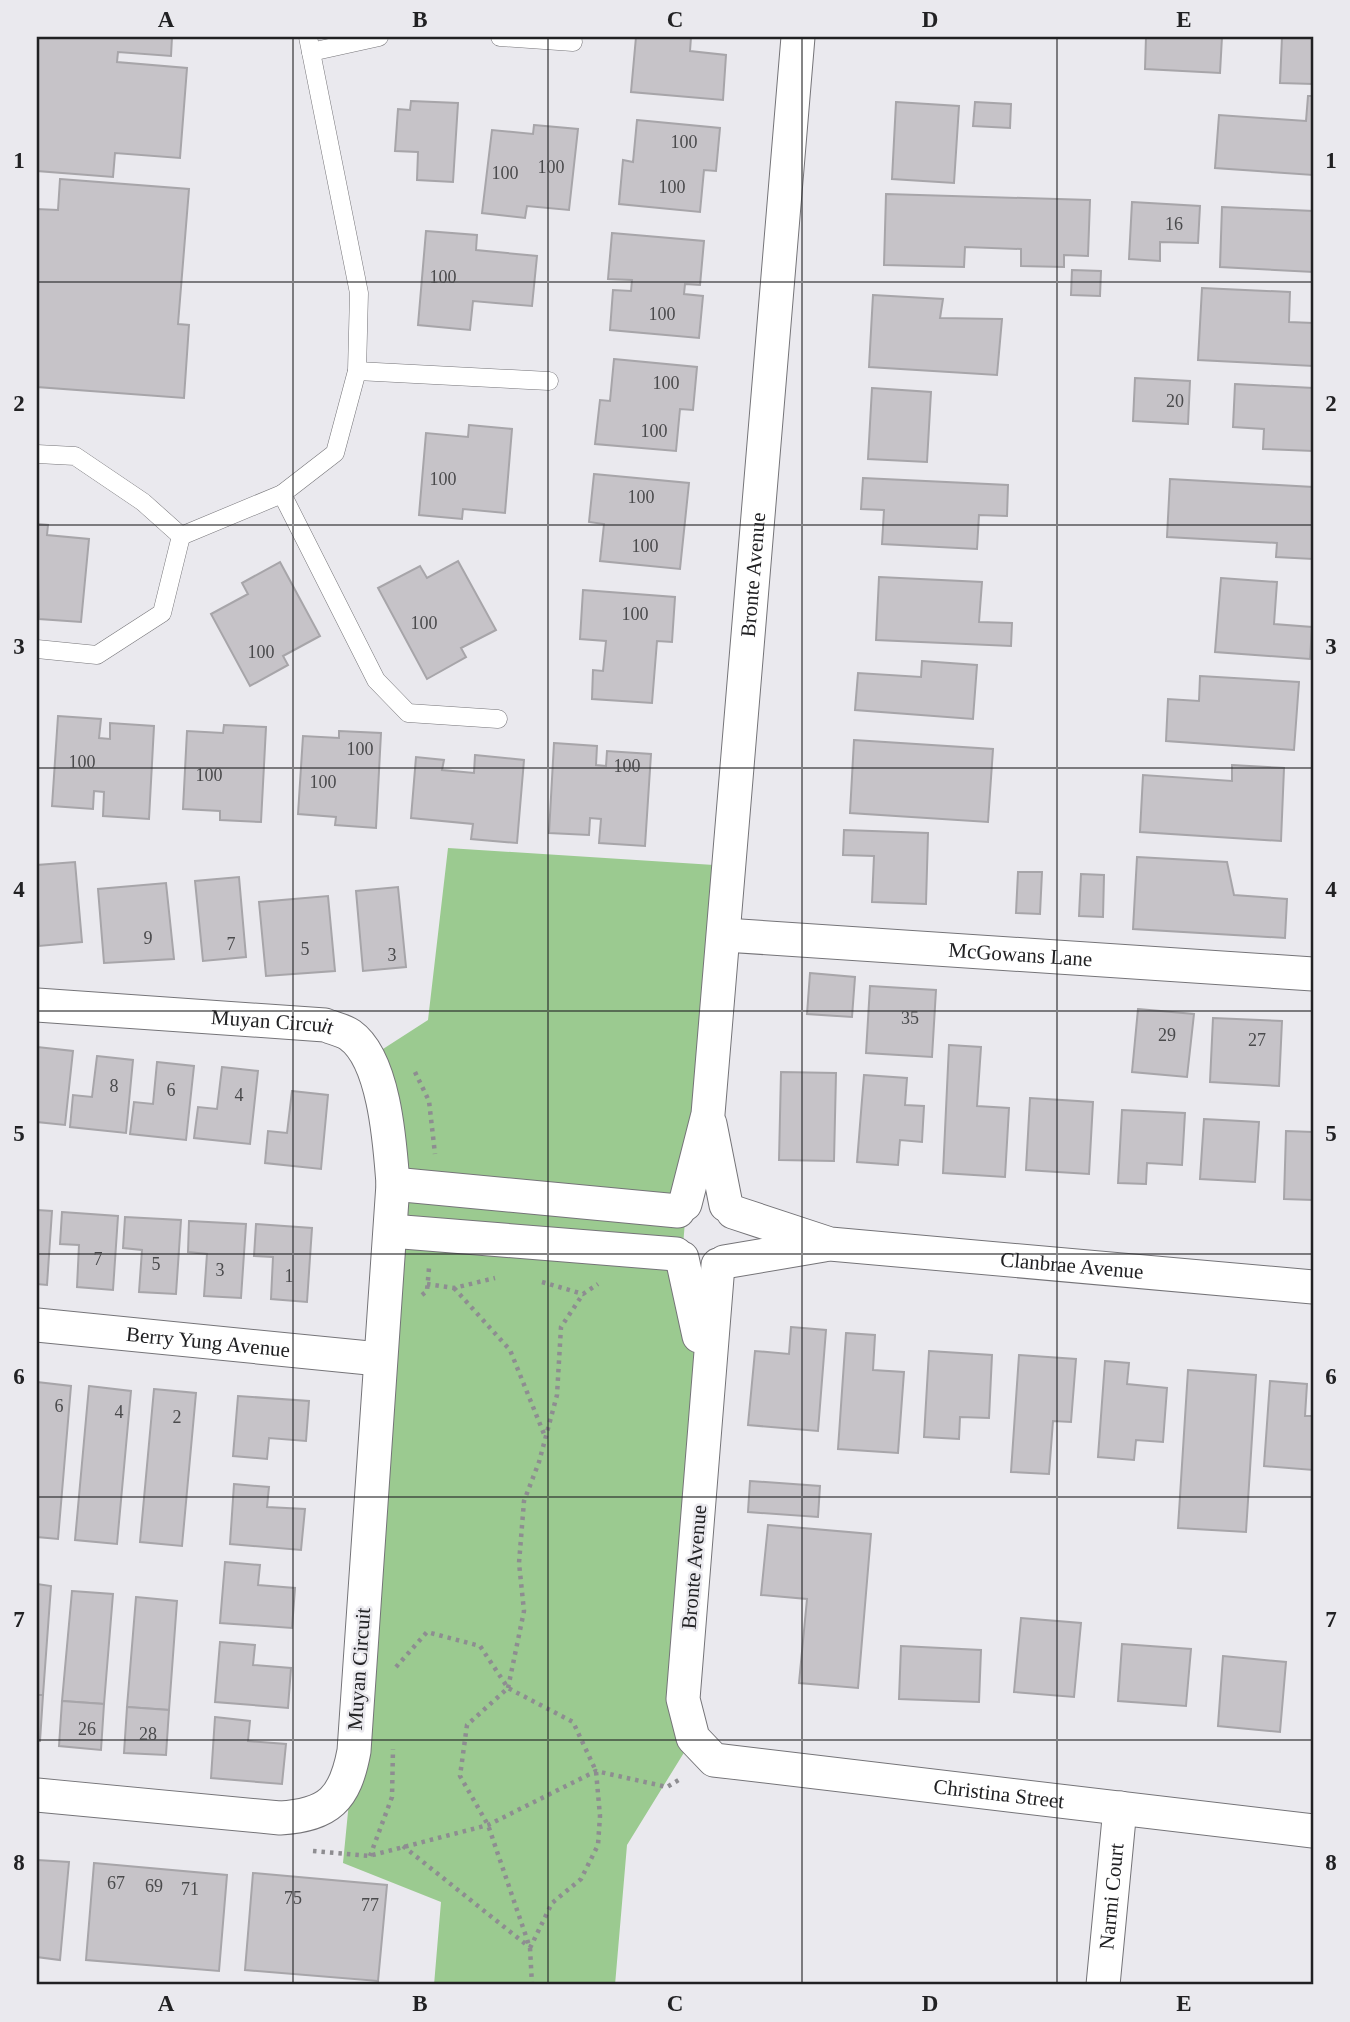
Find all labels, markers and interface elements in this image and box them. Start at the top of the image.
text: A [158,7,175,32]
text: B [412,7,428,32]
text: C [667,7,683,32]
text: D [922,7,938,32]
text: E [1176,7,1192,32]
house number: 100 [671,132,698,152]
text: 1 [13,148,25,173]
text: 1 [1325,148,1337,173]
house number: 100 [538,157,565,177]
house number: 100 [492,163,519,183]
house number: 100 [659,177,686,197]
house number: 16 [1165,214,1183,234]
house number: 100 [430,267,457,287]
house number: 100 [649,304,676,324]
house number: 100 [653,373,680,393]
text: 2 [13,391,25,416]
house number: 20 [1166,391,1184,411]
text: 2 [1325,391,1337,416]
house number: 100 [641,421,668,441]
house number: 100 [430,469,457,489]
house number: 100 [628,487,655,507]
street label: Bronte Avenue [736,511,770,638]
house number: 100 [632,536,659,556]
house number: 100 [622,604,649,624]
house number: 100 [411,613,438,633]
text: 3 [13,634,25,659]
text: 3 [1325,634,1337,659]
house number: 100 [248,642,275,662]
house number: 100 [347,739,374,759]
house number: 100 [69,752,96,772]
house number: 100 [614,756,641,776]
house number: 100 [196,765,223,785]
house number: 100 [310,772,337,792]
text: 4 [13,877,25,902]
text: 4 [1325,877,1337,902]
house number: 9 [144,928,153,948]
house number: 7 [227,934,236,954]
street label: McGowans Lane [948,938,1093,971]
house number: 5 [301,939,310,959]
house number: 3 [388,945,397,965]
street label: Muyan Circuit [210,1005,337,1039]
house number: 35 [901,1008,919,1028]
house number: 29 [1158,1025,1176,1045]
house number: 27 [1248,1030,1266,1050]
house number: 8 [110,1076,119,1096]
house number: 6 [167,1080,176,1100]
house number: 4 [235,1085,244,1105]
text: 5 [13,1121,25,1146]
text: 5 [1325,1121,1337,1146]
street label: Clanbrae Avenue [999,1247,1145,1284]
house number: 7 [94,1249,103,1269]
house number: 5 [152,1254,161,1274]
house number: 3 [216,1260,225,1280]
house number: 1 [285,1266,294,1286]
street label: Berry Yung Avenue [125,1322,291,1362]
text: 6 [13,1364,25,1389]
text: 6 [1325,1364,1337,1389]
house number: 6 [55,1396,64,1416]
house number: 4 [115,1402,124,1422]
house number: 2 [173,1407,182,1427]
street label: Bronte Avenue [677,1504,711,1630]
text: 7 [13,1607,25,1632]
street label: Muyan Circuit [343,1607,375,1731]
text: 7 [1325,1607,1337,1632]
house number: 26 [78,1719,96,1739]
house number: 28 [139,1724,157,1744]
street label: Christina Street [932,1774,1066,1813]
street label: Narmi Court [1094,1842,1129,1951]
text: 8 [13,1850,25,1875]
text: 8 [1325,1850,1337,1875]
house number: 67 [107,1873,125,1893]
house number: 69 [145,1876,163,1896]
house number: 71 [181,1879,199,1899]
house number: 75 [284,1888,302,1908]
house number: 77 [361,1895,379,1915]
text: A [158,1991,175,2016]
text: B [412,1991,428,2016]
text: C [667,1991,683,2016]
text: D [922,1991,938,2016]
text: E [1176,1991,1192,2016]

